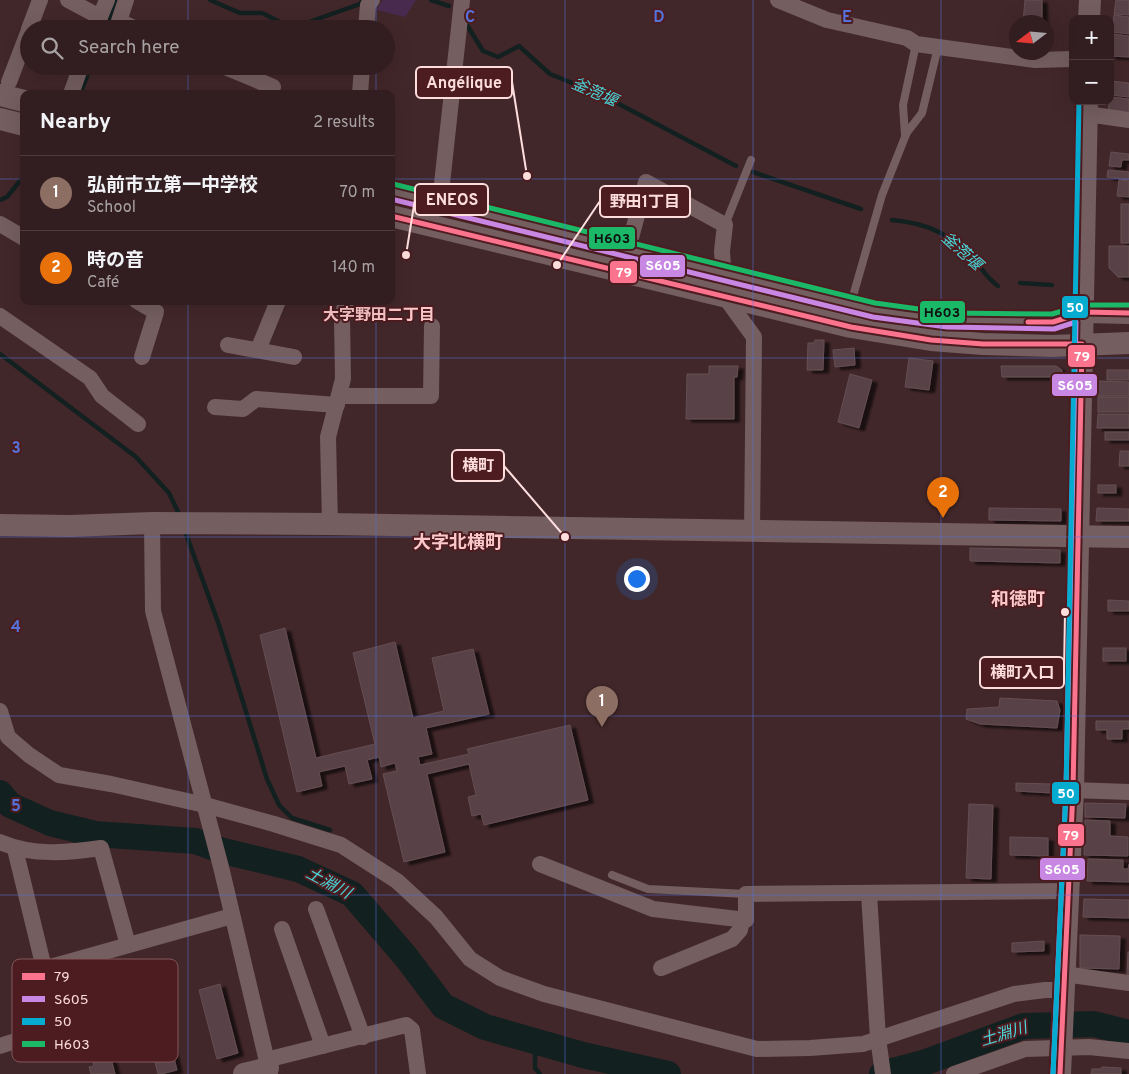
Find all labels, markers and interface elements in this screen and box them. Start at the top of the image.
text: C [465,8,475,28]
text: D [653,8,665,28]
text: E [842,8,852,28]
north arrow [1009,15,1054,60]
map controls [1069,15,1114,105]
button: + [1069,15,1114,60]
search box [20,20,395,75]
icon: search [38,34,66,62]
text: Search here [78,36,180,60]
button: − [1069,60,1114,105]
callout: Angélique [416,67,512,98]
text: Angélique [426,74,502,94]
water label: 釜萢堰 [568,74,623,113]
text: Nearby [40,109,111,136]
text: 2 results [313,113,375,133]
text: 弘前市立第一中学校 [87,174,258,198]
text: 1 [53,183,59,203]
text: 70 m [340,183,375,203]
callout: ENEOS [415,184,488,215]
callout: 野田1丁目 [600,186,690,217]
text: ENEOS [426,191,478,211]
text: 野田1丁目 [610,193,680,213]
text: School [87,198,136,218]
line badge: H603 [588,226,636,250]
water label: 釜萢堰 [936,229,988,277]
text: H603 [594,231,630,248]
text: 時の音 [87,249,144,273]
line badge: S605 [639,254,686,278]
text: 2 [51,258,61,278]
text: 140 m [332,258,375,278]
text: S605 [646,258,680,275]
line badge: 79 [609,260,638,284]
text: 79 [616,265,632,282]
text: Café [87,273,119,293]
line badge: 50 [1061,295,1089,319]
line badge: H603 [919,300,966,324]
text: 50 [1066,300,1084,317]
text: H603 [924,305,960,322]
district label: 大字野田二丁目 [323,306,435,326]
line badge: 79 [1067,344,1096,368]
text: 79 [1074,349,1090,366]
line badge: S605 [1051,373,1098,397]
text: S605 [1058,378,1092,395]
text: 3 [11,439,21,459]
callout: 横町 [452,450,504,481]
text: 横町 [462,456,494,477]
pin: 2 [927,477,959,518]
district label: 大字北横町 [413,532,503,555]
your location [624,566,650,592]
district label: 和徳町 [991,589,1045,612]
text: 4 [11,618,21,638]
callout: 横町入口 [980,657,1064,688]
text: 横町入口 [990,663,1054,684]
pin: 1 [586,686,618,727]
line badge: 50 [1051,781,1080,805]
text: 50 [1057,786,1075,803]
text: 5 [11,797,21,817]
line badge: 79 [1057,823,1085,847]
text: 79 [1063,828,1079,845]
line badge: S605 [1039,857,1086,881]
text: S605 [1045,862,1079,879]
water label: 土淵川 [302,864,356,905]
legend [12,959,178,1062]
text: 79 [54,969,70,986]
text: S605 [54,992,88,1009]
text: 50 [54,1014,72,1031]
water label: 土淵川 [978,1018,1032,1052]
text: H603 [54,1037,90,1054]

